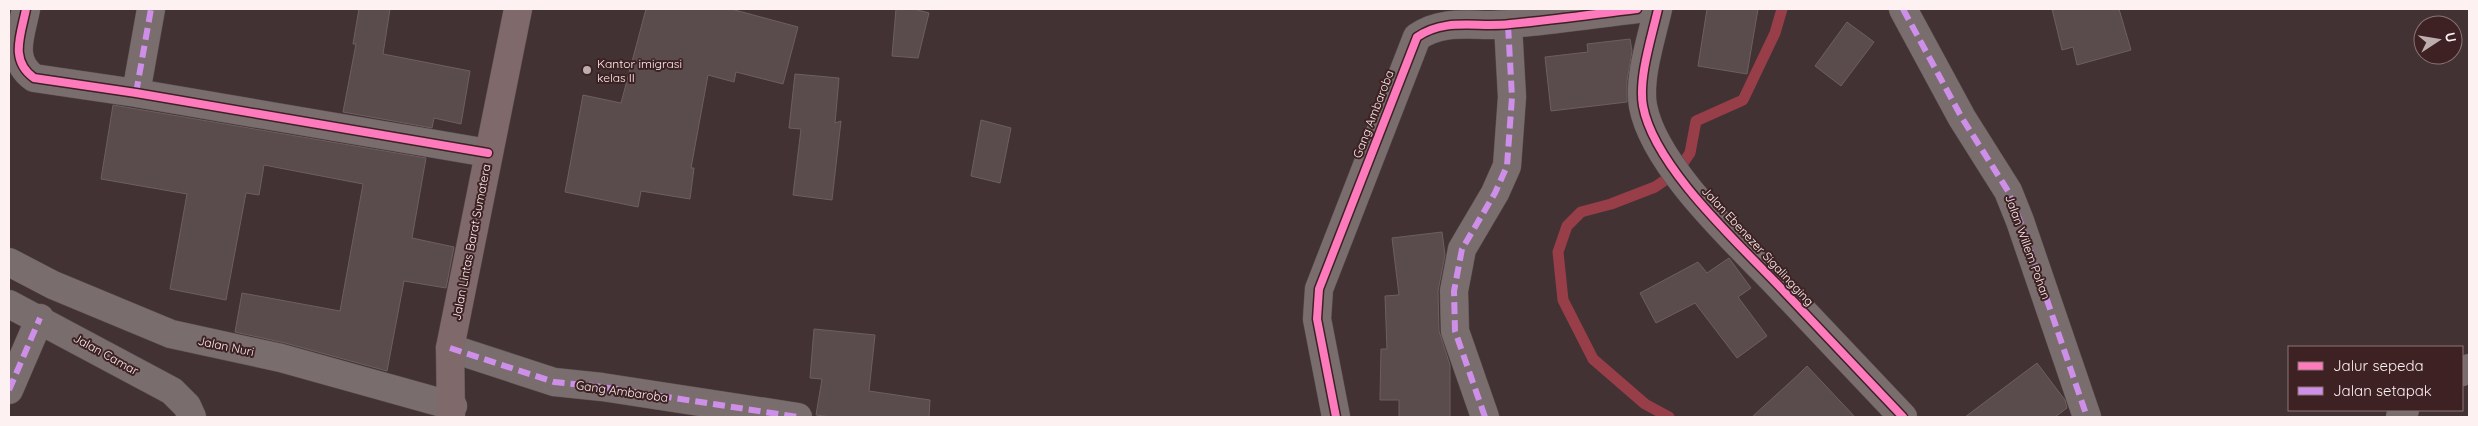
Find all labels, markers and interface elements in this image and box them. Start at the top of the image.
north arrow [2413,15,2463,65]
text: U [2441,31,2461,44]
place label: Kantor imigrasi kelas II [597,56,682,85]
marker: Kantor imigrasi kelas II [581,64,593,76]
street label: Gang Ambaroba [1349,68,1397,160]
street label: Jalan Lintas Barat Sumatera [448,163,494,321]
street label: Jalan Ebenezer Sigalingging [1699,183,1817,309]
street label: Jalan Willem Pohan [2002,193,2054,301]
street label: Jalan Camar [71,330,142,378]
street label: Jalan Nuri [196,333,256,359]
legend [2288,346,2463,411]
text: Jalur sepeda [2333,356,2424,375]
street label: Gang Ambaroba [575,377,669,405]
text: Jalan setapak [2333,381,2432,400]

